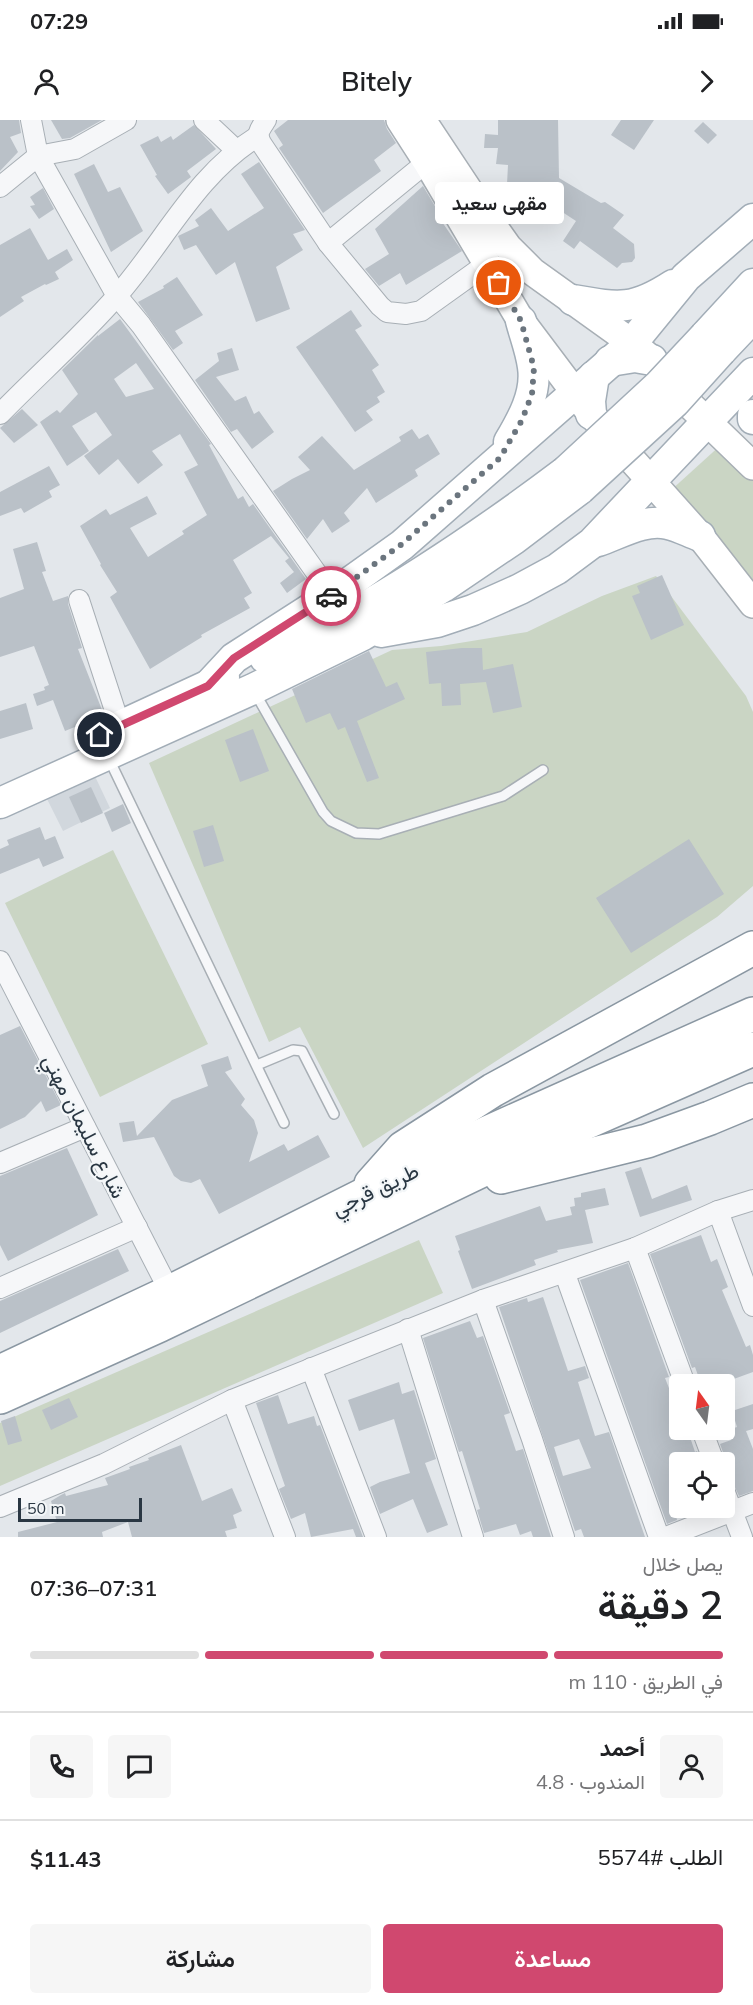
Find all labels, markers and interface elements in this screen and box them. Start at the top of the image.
text: 07:29 [30,7,88,35]
text: Bitely [341,64,412,98]
icon: person [30,65,63,98]
icon: forward [690,65,723,98]
callout: مقهى سعيد [434,181,564,223]
text: مقهى سعيد [452,190,547,215]
pin [473,257,524,308]
icon: bag [482,266,515,299]
courier [301,566,361,626]
icon: car [315,580,348,613]
pin [74,709,125,760]
icon: home [83,718,116,751]
street label: شارع سليمان مهني [33,1050,132,1205]
street label: طريق قرجي [327,1157,425,1226]
north arrow [669,1374,735,1440]
map controls [669,1374,735,1518]
button: locate [669,1452,735,1518]
scale bar [18,1495,142,1522]
text: 50 m [27,1498,64,1518]
text: يصل خلال [643,1551,723,1576]
text: 07:31–07:36 [30,1574,157,1602]
text: 2 دقيقة [598,1580,723,1629]
text: في الطريق · 110 m [569,1669,723,1694]
text: أحمد [600,1734,645,1762]
button: phone [30,1735,93,1798]
button: chat [108,1735,171,1798]
button: person [660,1735,723,1798]
text: المندوب · 4.8 [536,1769,645,1794]
text: الطلب #5574 [598,1843,723,1871]
text: $11.43 [30,1845,101,1873]
button: مشاركة [30,1924,371,1993]
button: مساعدة [383,1924,723,1993]

